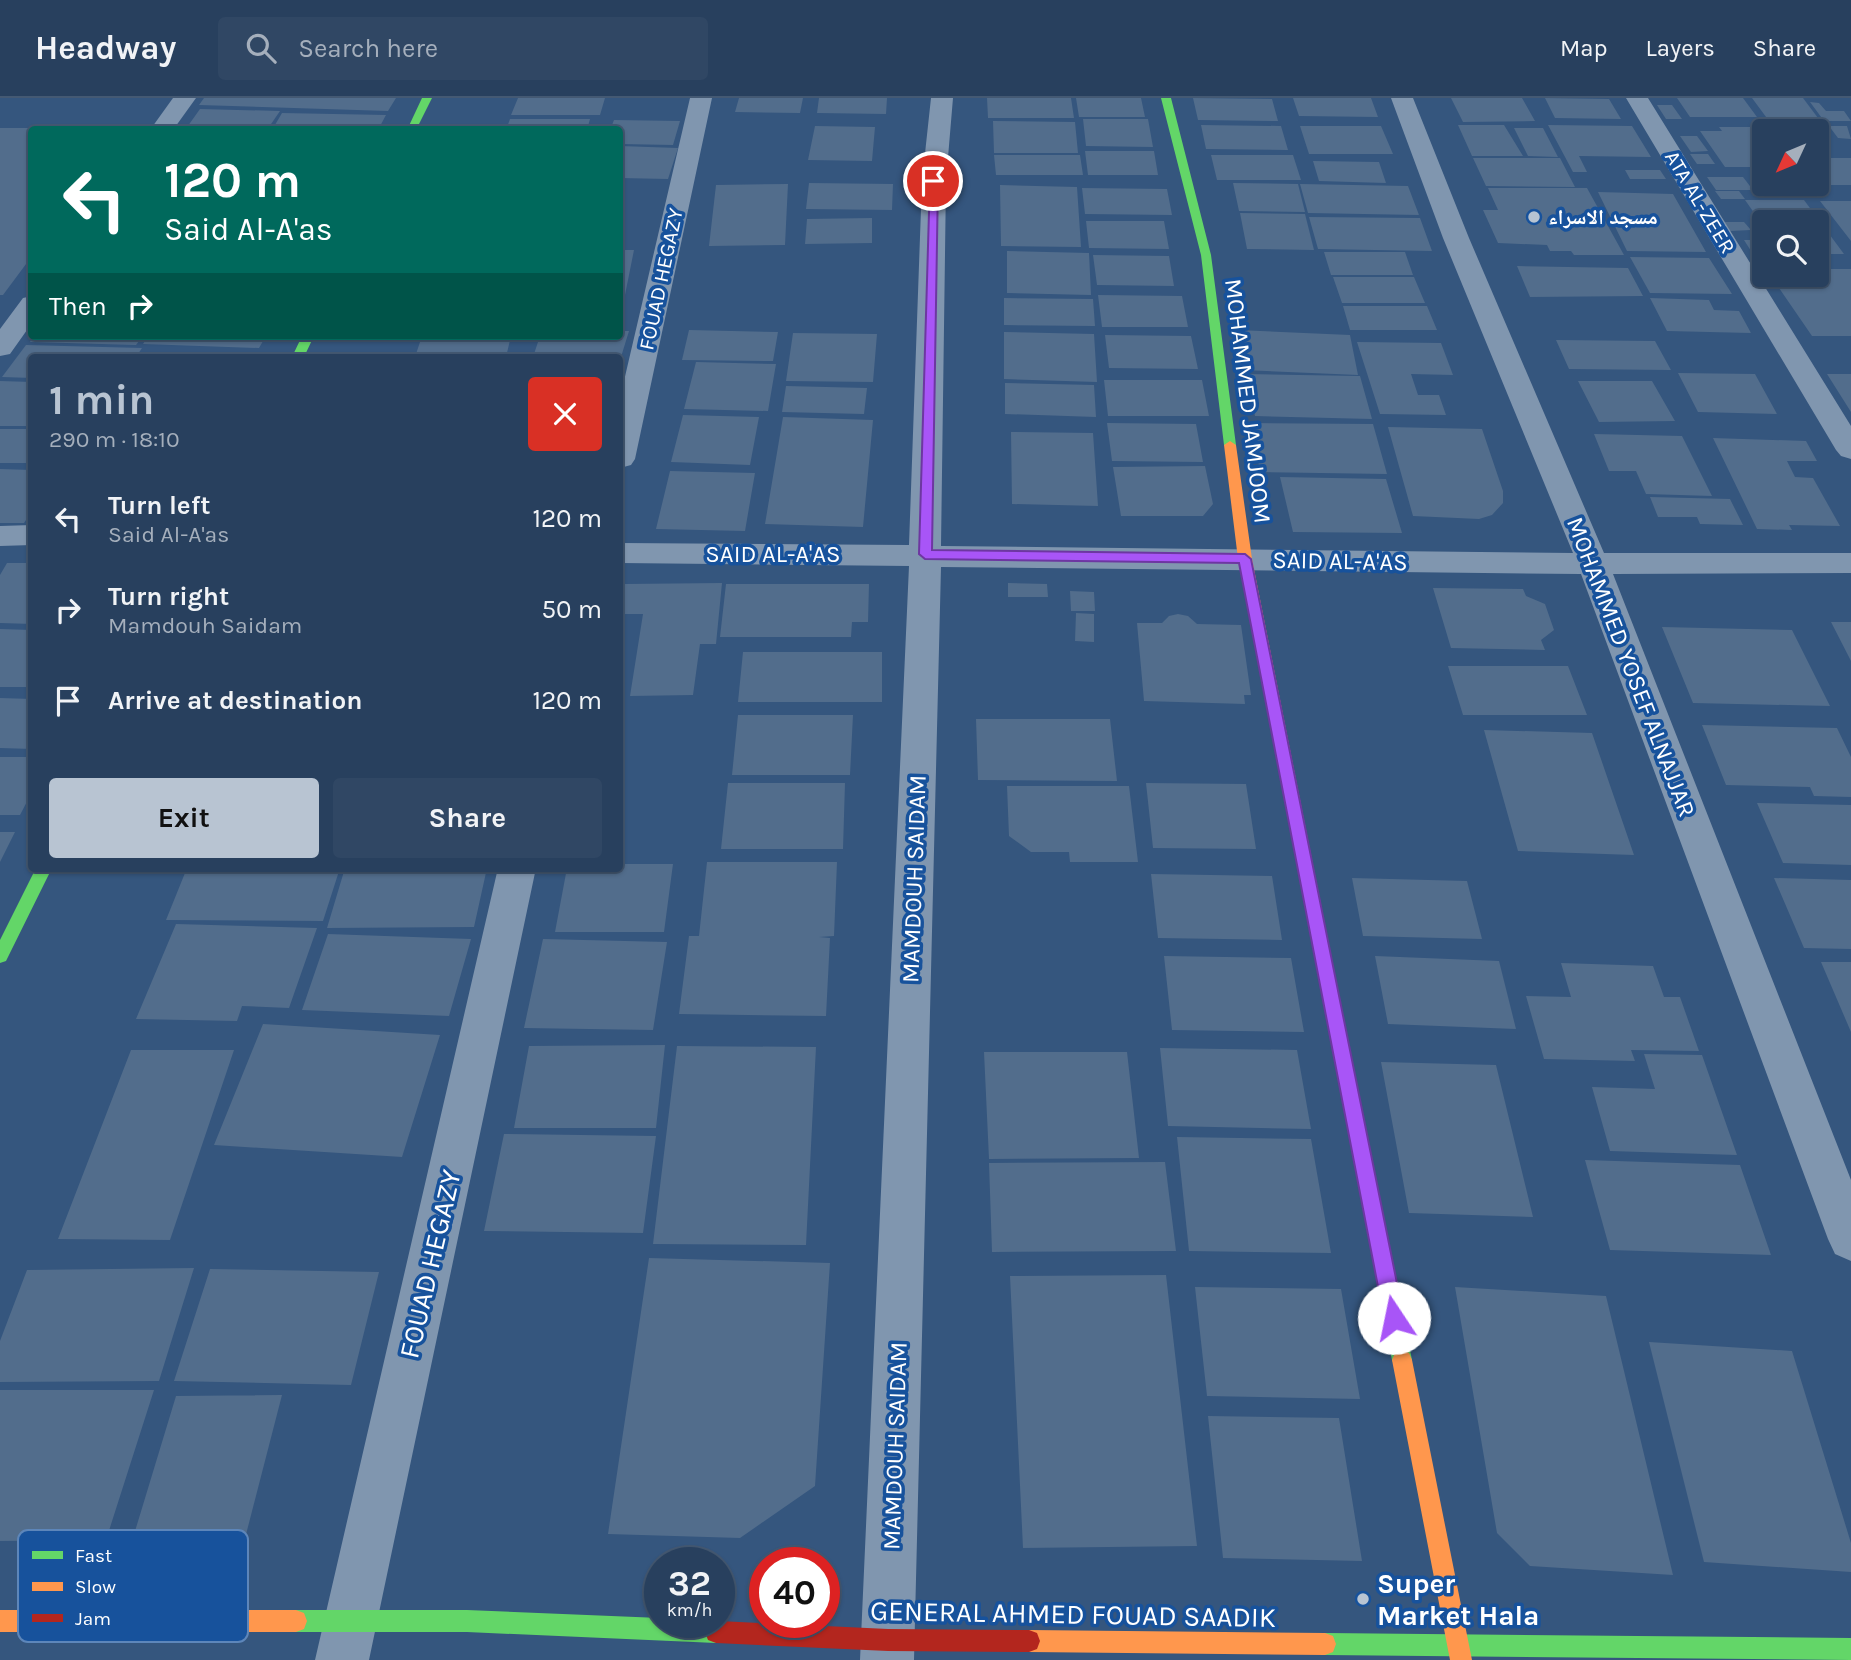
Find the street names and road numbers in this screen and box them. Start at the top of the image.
street label: ATA AL-ZEER [1660,146,1740,258]
street label: FOUAD HEGAZY [634,205,688,352]
street label: MOHAMMED JAMJOOM [1219,277,1277,525]
street label: MOHAMMED YOSEF ALNAJJAR [1561,513,1701,821]
street label: SAID AL-A'AS [705,540,841,568]
street label: SAID AL-A'AS [1272,546,1408,576]
street label: MAMDOUH SAIDAM [896,774,932,984]
street label: FOUAD HEGAZY [392,1166,468,1362]
street label: MAMDOUH SAIDAM [877,1341,913,1551]
street label: GENERAL AHMED FOUAD SAADIK [870,1594,1276,1634]

